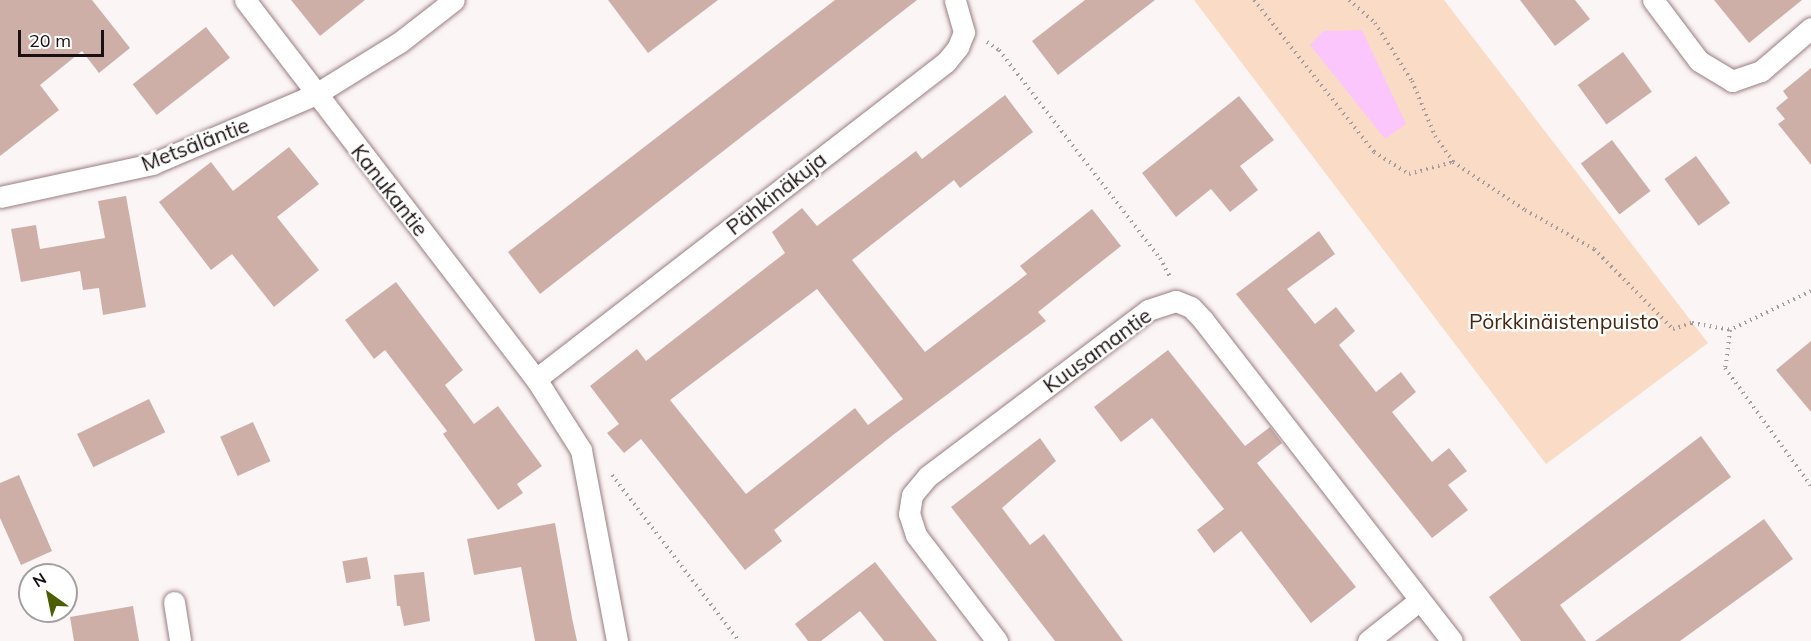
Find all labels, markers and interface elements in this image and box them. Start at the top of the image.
scale bar [21,18,106,56]
text: 20 m [29,29,71,52]
street label: Metsäläntie [138,112,252,176]
street label: Kanukantie [346,139,434,241]
street label: Pähkinäkuja [721,146,831,240]
street label: Kuusamantie [1038,302,1156,398]
park label: Pörkkinäistenpuisto [1469,308,1659,334]
north arrow [18,563,78,623]
text: N [29,568,50,591]

